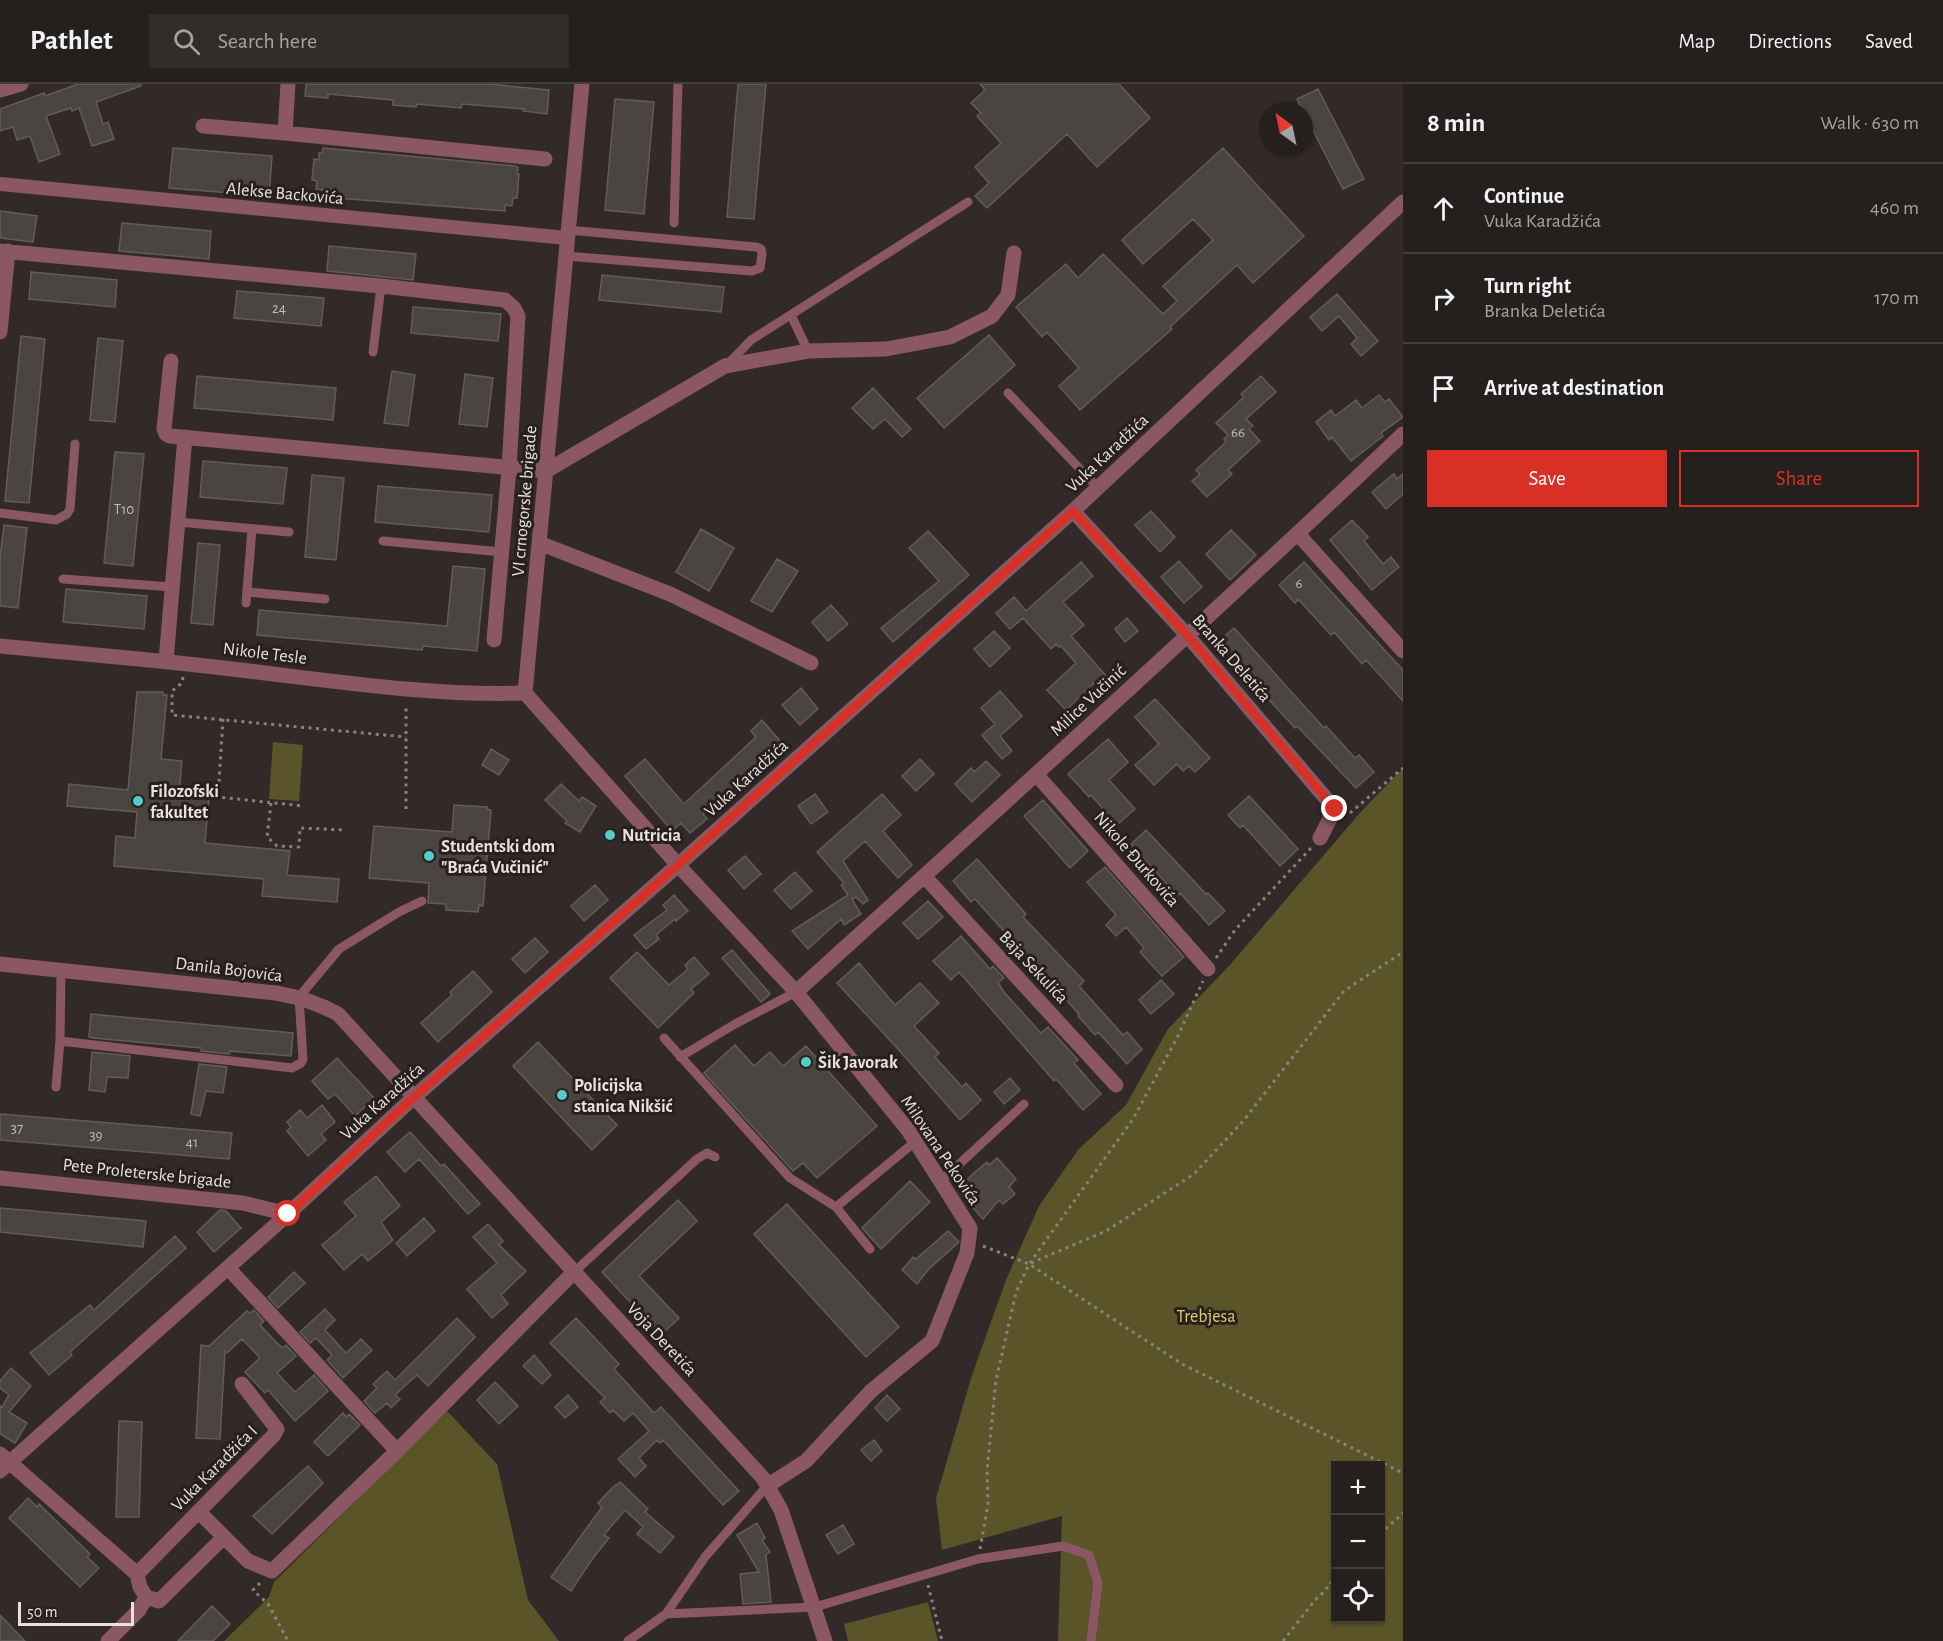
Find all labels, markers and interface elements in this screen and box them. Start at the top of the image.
search box [149,14,569,68]
icon: search [170,25,203,58]
text: Pathlet [30,27,113,55]
text: Search here [218,30,317,52]
text: Map [1679,31,1715,52]
text: Directions [1748,31,1832,52]
text: Saved [1865,31,1913,52]
north arrow [1259,102,1313,156]
text: 8 min [1427,110,1485,136]
text: Walk · 630 m [1820,113,1919,133]
street label: Alekse Backovića [225,180,344,208]
text: Continue [1484,185,1564,207]
icon: ahead [1427,192,1460,225]
text: 460 m [1870,198,1919,218]
text: Vuka Karadžića [1484,211,1601,231]
text: Turn right [1484,275,1571,297]
icon: right [1427,282,1460,315]
text: 170 m [1874,288,1919,308]
house number: 24 [272,301,286,316]
text: Branka Deletića [1484,301,1606,321]
icon: arrive [1427,372,1460,405]
text: Arrive at destination [1484,377,1664,399]
street label: Vuka Karadžića [1063,411,1152,496]
street label: VI crnogorske brigade [509,425,541,577]
house number: 66 [1231,425,1245,440]
button: Save [1427,450,1667,507]
button: Share [1679,450,1919,507]
house number: T10 [114,502,134,517]
house number: 6 [1295,576,1303,591]
street label: Branka Deletića [1189,611,1274,706]
street label: Nikole Tesle [222,640,308,668]
street label: Milice Vučinić [1047,661,1130,740]
street label: Vuka Karadžića [701,737,792,821]
place label: Filozofski fakultet [150,783,219,822]
marker: Filozofski fakultet [131,794,145,808]
route end [1321,795,1347,821]
street label: Nikole Đurkovića [1090,809,1182,911]
place label: Nutricia [622,827,681,845]
marker: Nutricia [603,828,617,842]
place label: Studentski dom "Braća Vučinić" [441,838,555,877]
marker: Studentski dom "Braća Vučinić" [422,849,436,863]
street label: Baja Sekulića [995,928,1071,1007]
street label: Danila Bojovića [174,954,284,985]
place label: Šik Javorak [818,1051,898,1072]
marker: Šik Javorak [799,1055,813,1069]
street label: Vuka Karadžića [337,1060,428,1144]
place label: Policijska stanica Nikšić [574,1077,673,1116]
marker: Policijska stanica Nikšić [555,1088,569,1102]
street label: Milovana Pekovića [897,1092,983,1209]
house number: 37 [11,1121,23,1136]
house number: 39 [89,1128,103,1143]
house number: 41 [186,1135,198,1150]
street label: Pete Proleterske brigade [62,1156,232,1192]
route start [274,1200,300,1226]
street label: Voja Deretića [623,1299,700,1380]
park label: Trebjesa [1176,1308,1236,1326]
street label: Vuka Karadžića I [168,1422,261,1515]
map controls [1331,1461,1385,1623]
button: + [1331,1461,1385,1515]
button: − [1331,1515,1385,1569]
button: locate [1331,1569,1385,1623]
scale bar [18,1599,134,1626]
text: 50 m [27,1604,58,1620]

